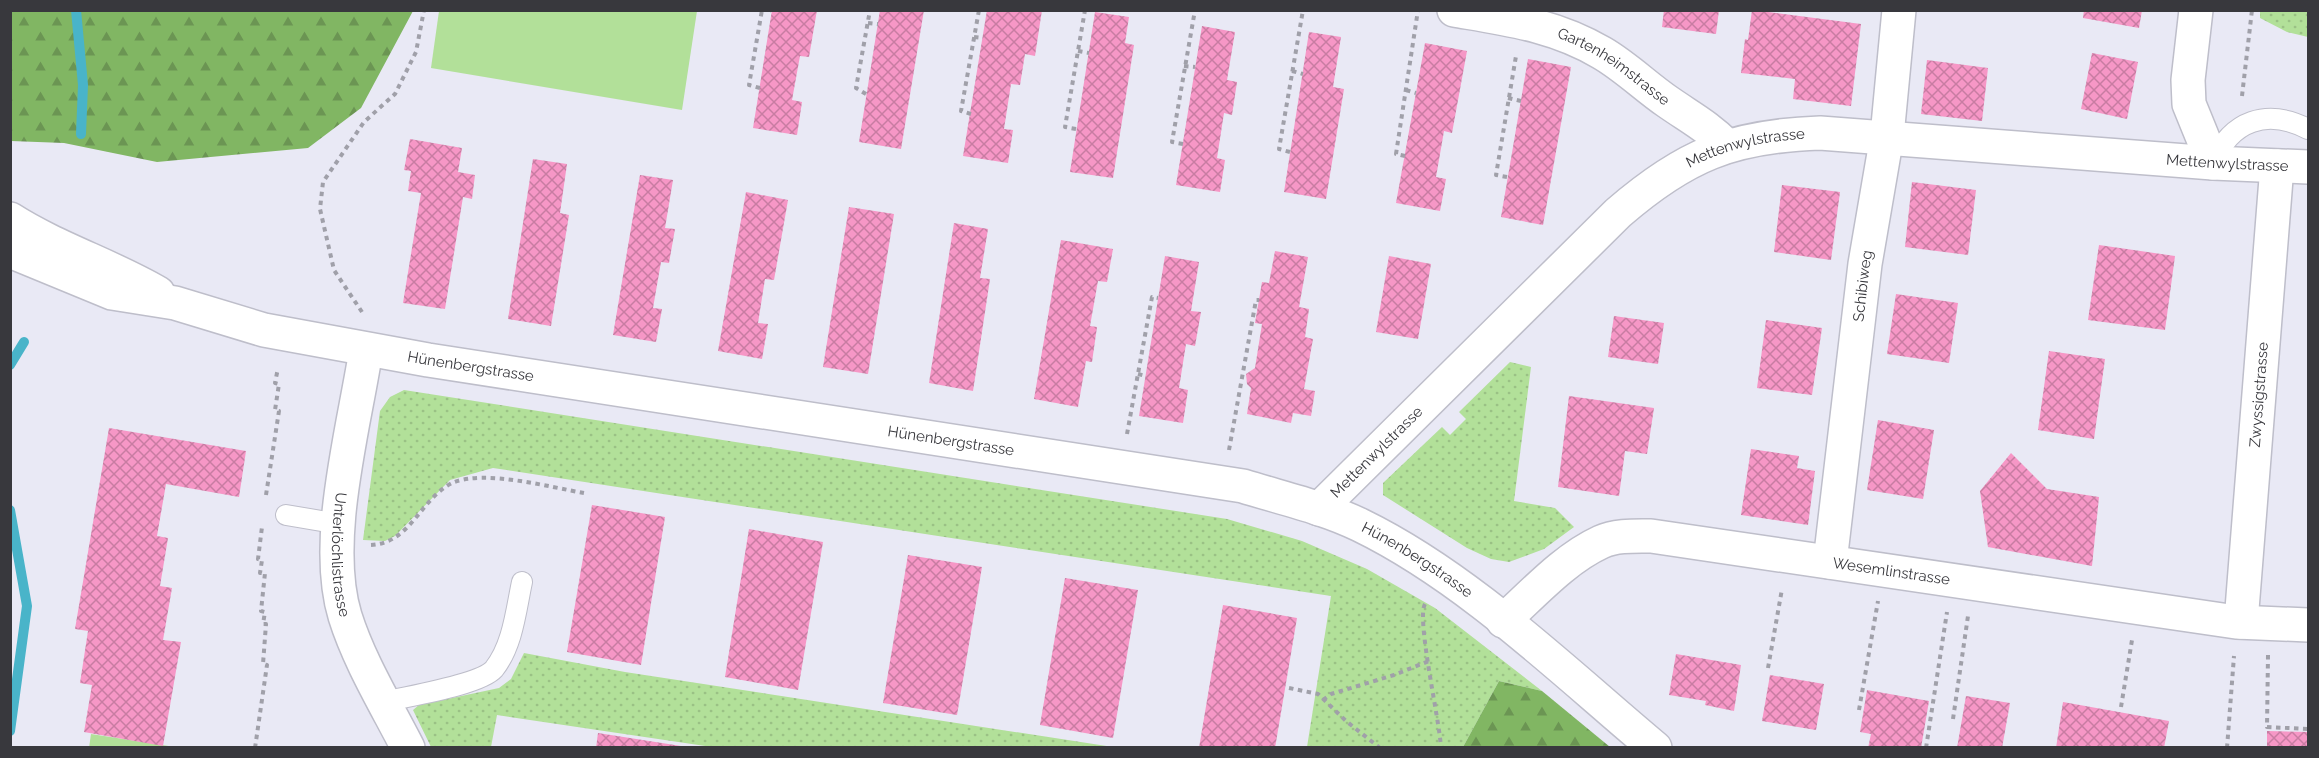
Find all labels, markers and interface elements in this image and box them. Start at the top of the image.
street label: Gartenheimstrasse [1555,24,1673,109]
street label: Mettenwylstrasse [1683,125,1806,172]
street label: Mettenwylstrasse [2166,150,2289,175]
street label: Schibiweg [1849,249,1876,323]
street label: Zwyssigstrasse [2246,341,2272,448]
street label: Hünenbergstrasse [406,347,535,385]
street label: Mettenwylstrasse [1327,402,1427,502]
street label: Hünenbergstrasse [886,422,1016,460]
street label: Unterlöchlistrasse [328,491,354,619]
street label: Hünenbergstrasse [1359,518,1476,602]
street label: Wesemlinstrasse [1831,554,1951,589]

